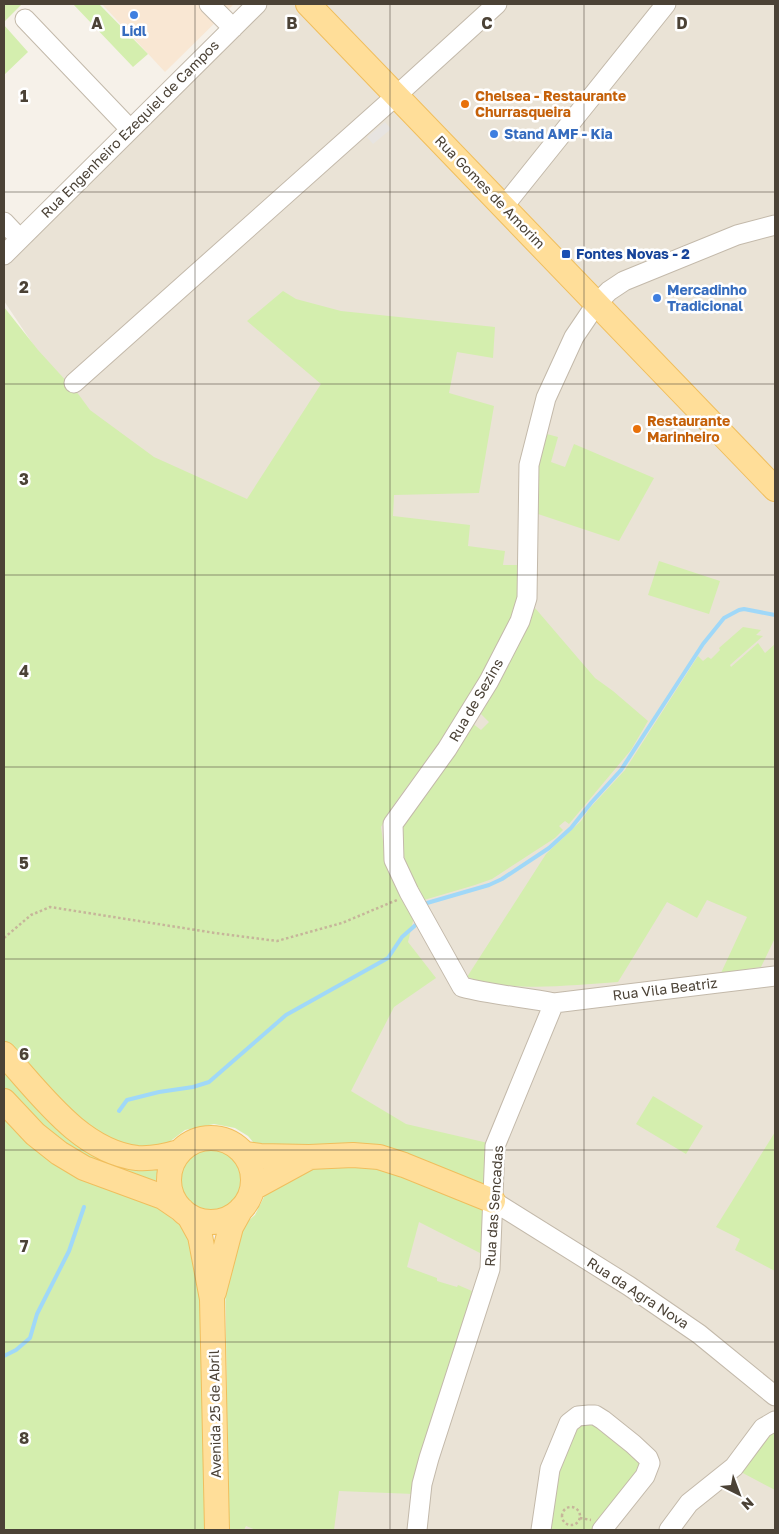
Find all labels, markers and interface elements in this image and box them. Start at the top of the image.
marker: Lidl [128,9,140,21]
text: A [91,13,103,33]
text: B [286,13,298,33]
text: C [481,13,493,33]
text: D [676,13,688,33]
place label: Lidl [121,22,147,39]
street label: Rua Engenheiro Ezequiel de Campos [37,36,222,221]
text: 1 [20,86,28,106]
place label: Chelsea - Restaurante Churrasqueira [475,87,626,120]
marker: Chelsea - Restaurante Churrasqueira [459,98,471,110]
place label: Stand AMF - Kia [504,125,613,142]
marker: Stand AMF - Kia [488,128,500,140]
street label: Rua Gomes de Amorim [432,131,549,252]
place label: Fontes Novas - 2 [576,245,690,262]
marker: Fontes Novas - 2 [560,248,572,260]
text: 2 [19,277,29,297]
place label: Mercadinho Tradicional [667,281,747,314]
marker: Mercadinho Tradicional [651,292,663,304]
place label: Restaurante Marinheiro [647,412,730,445]
marker: Restaurante Marinheiro [631,423,643,435]
text: 3 [19,469,29,489]
street label: Rua de Sezins [445,655,506,744]
text: 4 [19,661,29,681]
text: 5 [19,853,29,873]
street label: Rua Vila Beatriz [612,974,718,1003]
text: 6 [19,1044,29,1064]
street label: Rua das Sencadas [481,1145,506,1267]
text: 7 [20,1236,29,1256]
street label: Rua da Agra Nova [584,1253,692,1332]
street label: Avenida 25 de Abril [205,1350,224,1478]
text: 8 [19,1428,29,1448]
north arrow [714,1469,764,1519]
text: N [738,1494,758,1514]

